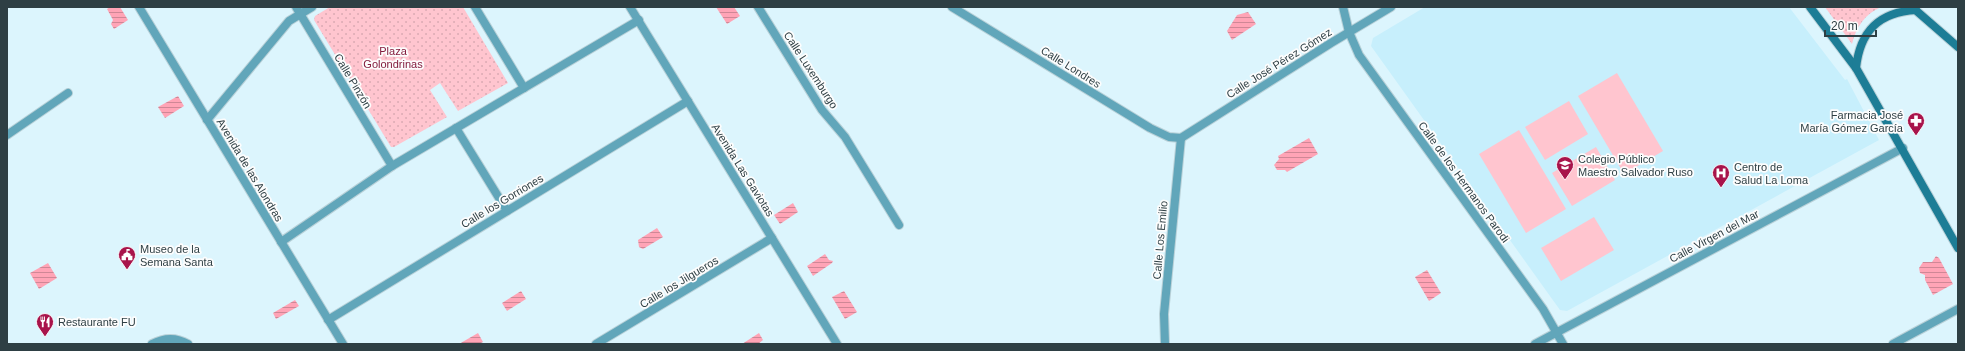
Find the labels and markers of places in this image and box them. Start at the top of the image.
place label: Farmacia José María Gómez García [1800,109,1904,134]
pharmacy icon: Farmacia José María Gómez García [1906,111,1926,136]
place label: Colegio Público Maestro Salvador Ruso [1578,153,1693,178]
school or university icon: Colegio Público Maestro Salvador Ruso [1555,155,1575,180]
place label: Centro de Salud La Loma [1734,161,1809,186]
hospital icon: Centro de Salud La Loma [1711,163,1731,188]
place label: Museo de la Semana Santa [140,243,214,268]
public building icon: Museo de la Semana Santa [117,245,137,270]
restaurant icon: Restaurante FU [35,312,55,337]
place label: Restaurante FU [58,316,136,328]

